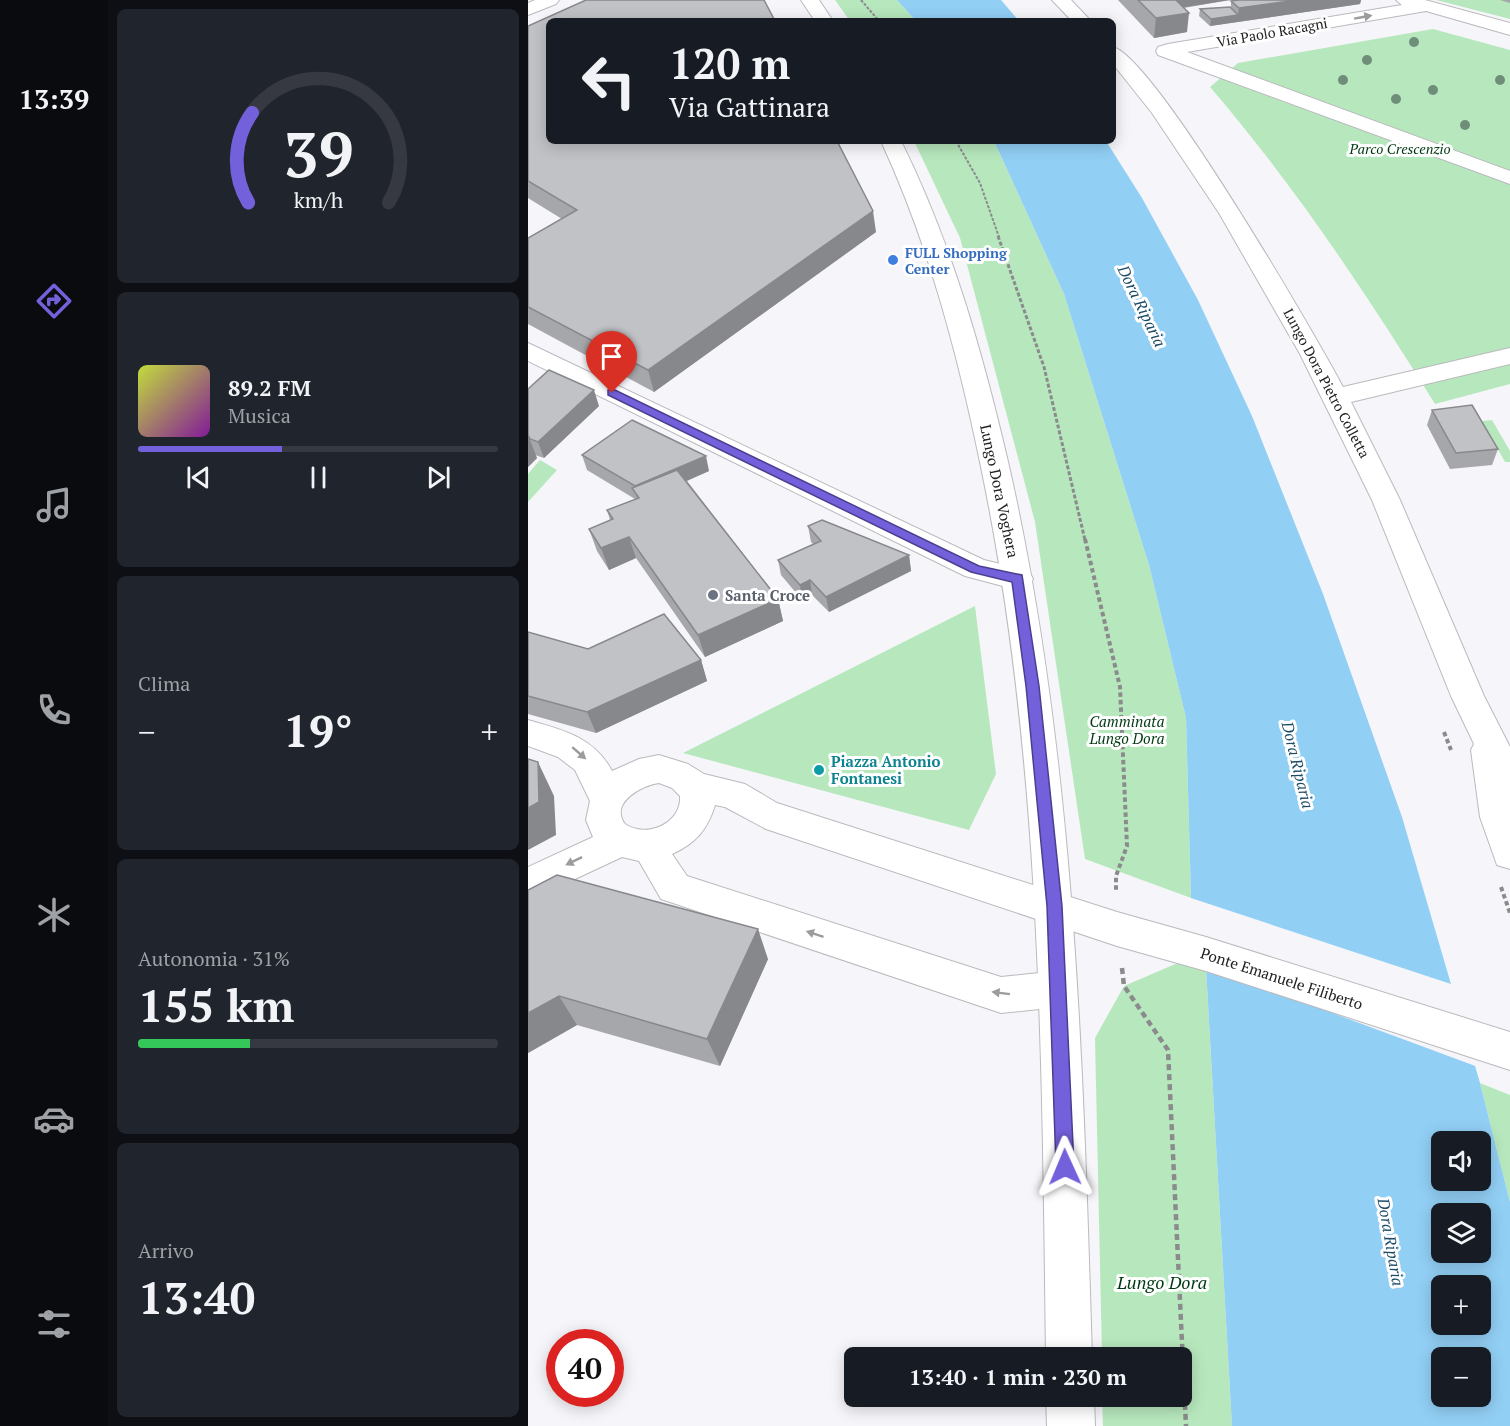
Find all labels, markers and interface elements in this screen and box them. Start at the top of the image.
one-way arrow [1353,12,1372,21]
street label: Via Paolo Racagni [1215,13,1329,51]
text: 120 m [669,35,790,91]
icon: left [570,42,648,120]
text: 13:39 [19,81,89,117]
text: Via Gattinara [669,89,830,125]
text: 39 [283,112,353,195]
park label: Parco Crescenzio [1348,139,1451,158]
text: km/h [293,187,343,215]
place label: FULL Shopping Center [905,243,1008,278]
marker: FULL Shopping Center [886,253,900,267]
water label: Dora Riparia [1112,260,1171,351]
icon: directions [33,280,75,322]
street label: Lungo Dora Pietro Colletta [1279,305,1375,461]
pin [586,331,637,393]
icon: arrive [595,340,628,373]
text: 89.2 FM [228,373,311,402]
text: Musica [228,402,291,429]
street label: Lungo Dora Voghera [976,422,1024,560]
icon: previous [182,461,215,494]
icon: pause [302,461,335,494]
icon: next [422,461,455,494]
icon: music [33,484,75,526]
place label: Santa Croce [725,585,810,605]
marker: Santa Croce [706,588,720,602]
text: Clima [138,670,190,697]
icon: phone [33,689,75,731]
text: 19° [283,700,353,760]
text: − [138,710,156,753]
text: + [480,710,498,753]
park label: Camminata Lungo Dora [1088,711,1165,748]
water label: Dora Riparia [1276,718,1319,811]
one-way arrow [571,746,587,759]
place label: Piazza Antonio Fontanesi [831,751,941,788]
marker: Piazza Antonio Fontanesi [812,763,826,777]
one-way arrow [565,857,582,866]
icon: climate [33,894,75,936]
one-way arrow [806,929,824,938]
street label: Ponte Emanuele Filiberto [1198,942,1366,1014]
text: Autonomia · 31% [138,945,290,972]
text: 155 km [138,975,294,1035]
one-way arrow [991,988,1010,998]
icon: car [33,1098,75,1140]
map controls [1431,1131,1491,1407]
button: sound [1431,1131,1491,1191]
position arrow [1033,1135,1097,1199]
water label: Dora Riparia [1372,1195,1410,1288]
button: layers [1431,1203,1491,1263]
text: Arrivo [138,1237,194,1264]
text: 13:40 [138,1267,255,1327]
park label: Lungo Dora [1116,1270,1207,1294]
button: + [1431,1275,1491,1335]
icon: filters [33,1303,75,1345]
speed limit sign: 40 [546,1329,624,1407]
button: − [1431,1347,1491,1407]
text: 13:40 · 1 min · 230 m [909,1362,1127,1391]

